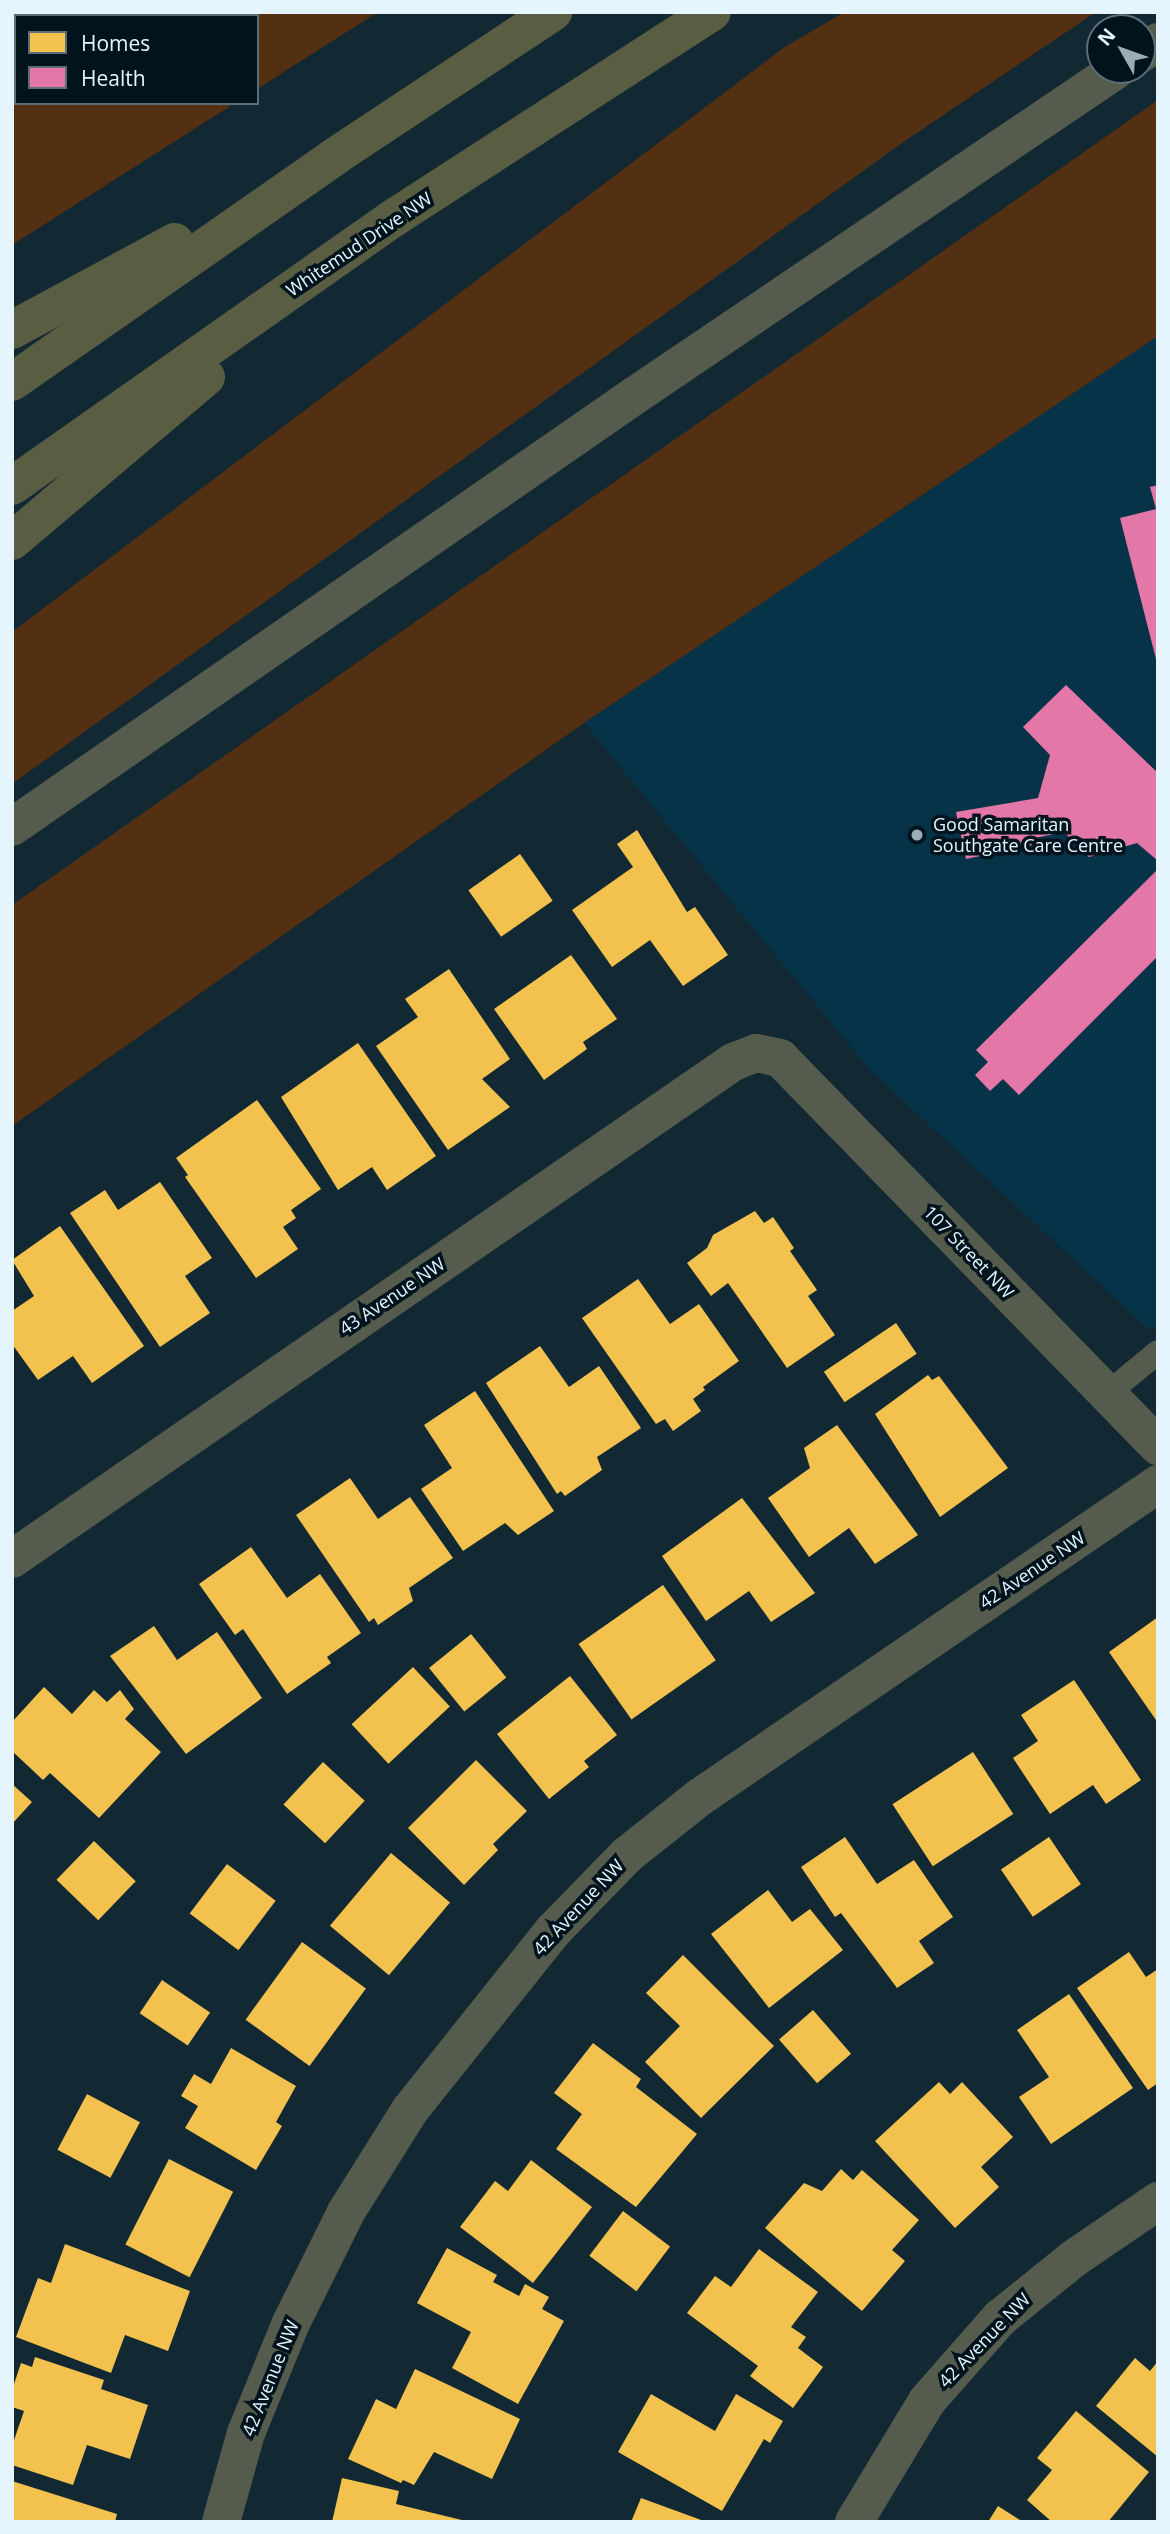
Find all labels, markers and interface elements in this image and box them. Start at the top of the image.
legend [14,14,259,105]
north arrow [1086,14,1156,84]
text: N [1092,23,1121,51]
text: Homes [81,29,150,57]
text: Health [81,64,146,92]
street label: Whitemud Drive NW [282,187,436,301]
place label: Good Samaritan Southgate Care Centre [933,814,1123,856]
marker: Good Samaritan Southgate Care Centre [907,825,927,845]
street label: 107 Street NW [919,1201,1019,1303]
street label: 43 Avenue NW [335,1253,449,1339]
street label: 42 Avenue NW [975,1527,1089,1613]
street label: 42 Avenue NW [528,1855,628,1959]
street label: 42 Avenue NW [934,2288,1034,2392]
street label: 42 Avenue NW [237,2317,303,2439]

